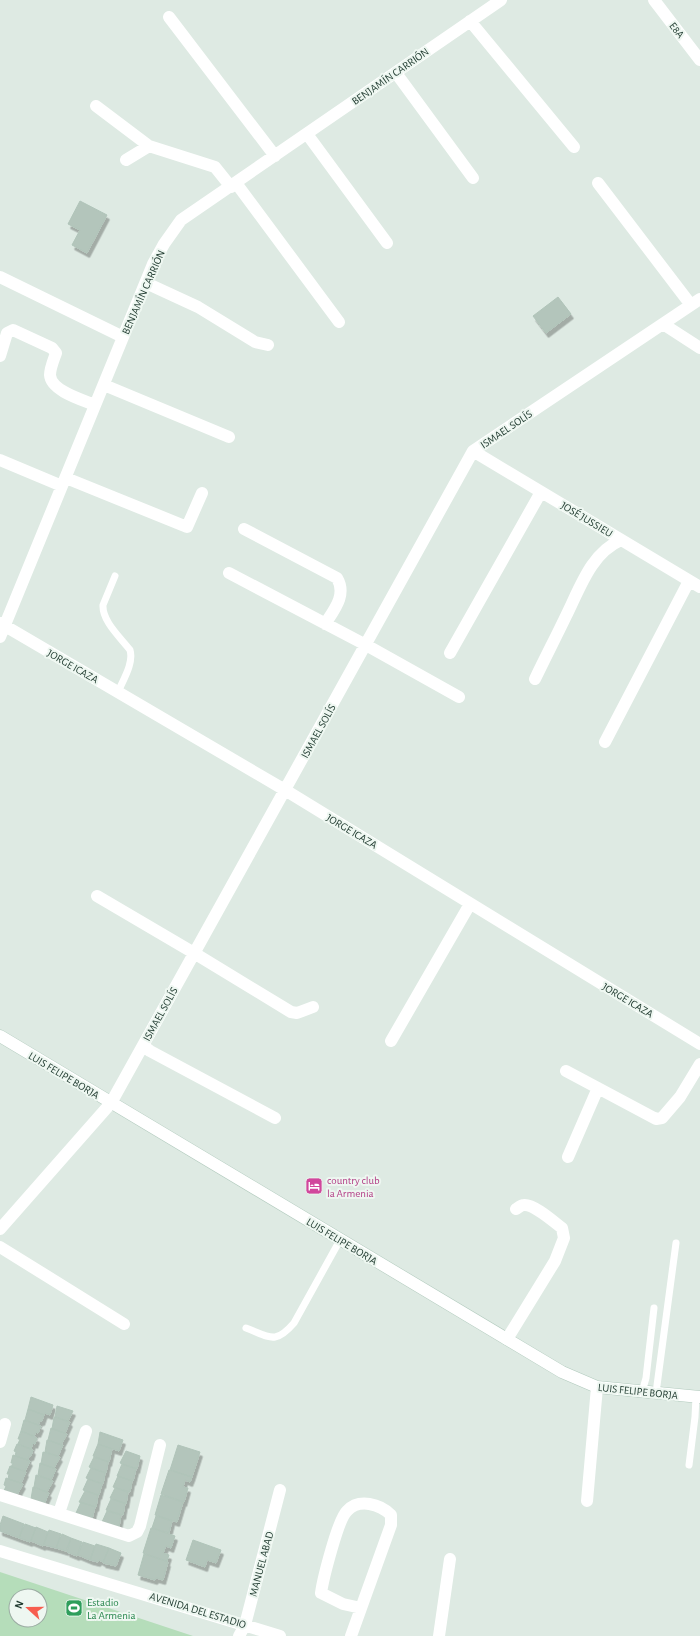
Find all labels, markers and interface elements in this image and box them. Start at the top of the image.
street label: E8A [667,20,687,41]
street label: BENJAMÍN CARRIÓN [349,45,431,107]
street label: BENJAMÍN CARRIÓN [119,248,167,336]
street label: ISMAEL SOLÍS [478,407,534,451]
street label: JOSÉ JUSSIEU [559,499,615,539]
street label: JORGE ICAZA [45,647,101,686]
street label: ISMAEL SOLÍS [298,702,338,760]
street label: JORGE ICAZA [325,812,380,851]
street label: JORGE ICAZA [601,981,656,1020]
street label: ISMAEL SOLÍS [140,985,180,1043]
street label: LUIS FELIPE BORJA [26,1050,102,1101]
place label: country club la Armenia [327,1175,380,1199]
hotel icon: country club la Armenia [304,1176,324,1196]
street label: LUIS FELIPE BORJA [304,1216,380,1267]
street label: LUIS FELIPE BORJA [597,1382,679,1401]
street label: MANUEL ABAD [248,1530,275,1598]
north arrow [8,1588,48,1628]
street label: AVENIDA DEL ESTADIO [148,1591,247,1630]
place label: Estadio La Armenia [87,1597,136,1621]
sports icon: Estadio La Armenia [64,1598,84,1618]
text: N [13,1599,26,1610]

